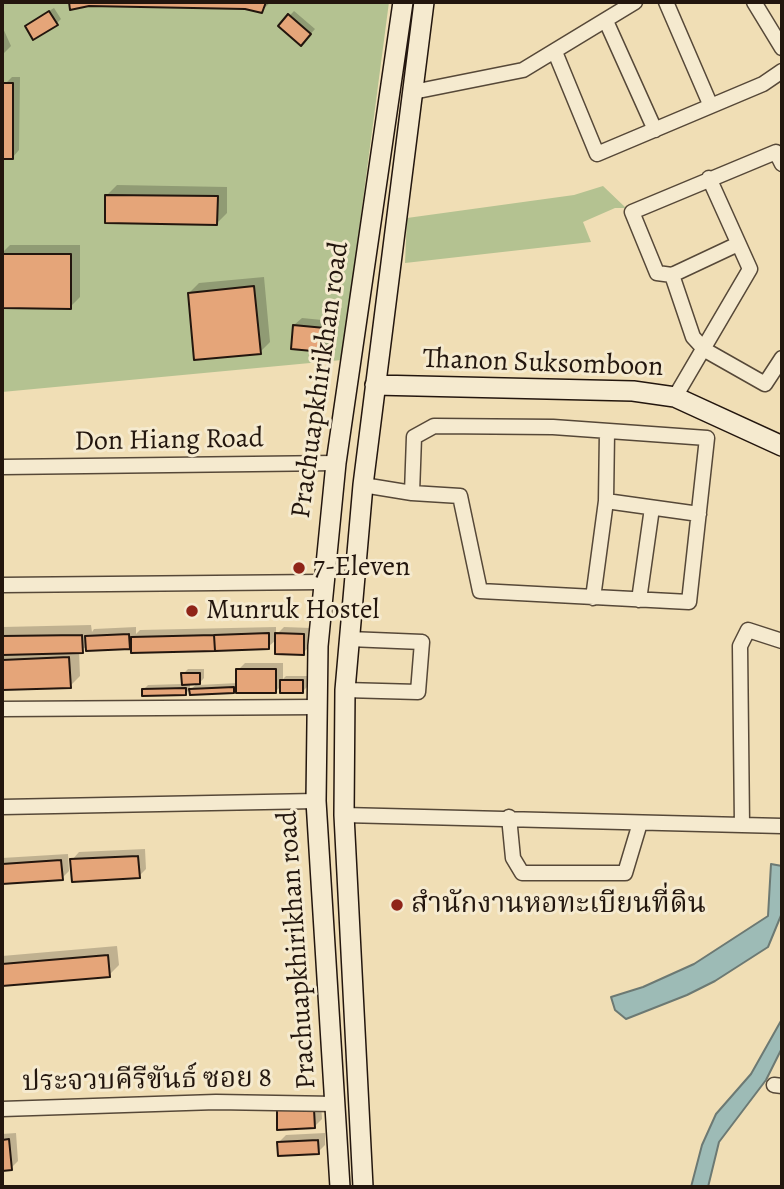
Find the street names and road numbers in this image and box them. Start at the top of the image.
street label: Prachuapkhirikhan road [285,239,357,521]
street label: Thanon Suksomboon [422,343,664,385]
street label: Don Hiang Road [74,423,264,459]
street label: Prachuapkhirikhan road [272,810,324,1090]
street label: ประจวบคีรีขันธ์ ซอย 8 [22,1062,272,1100]

